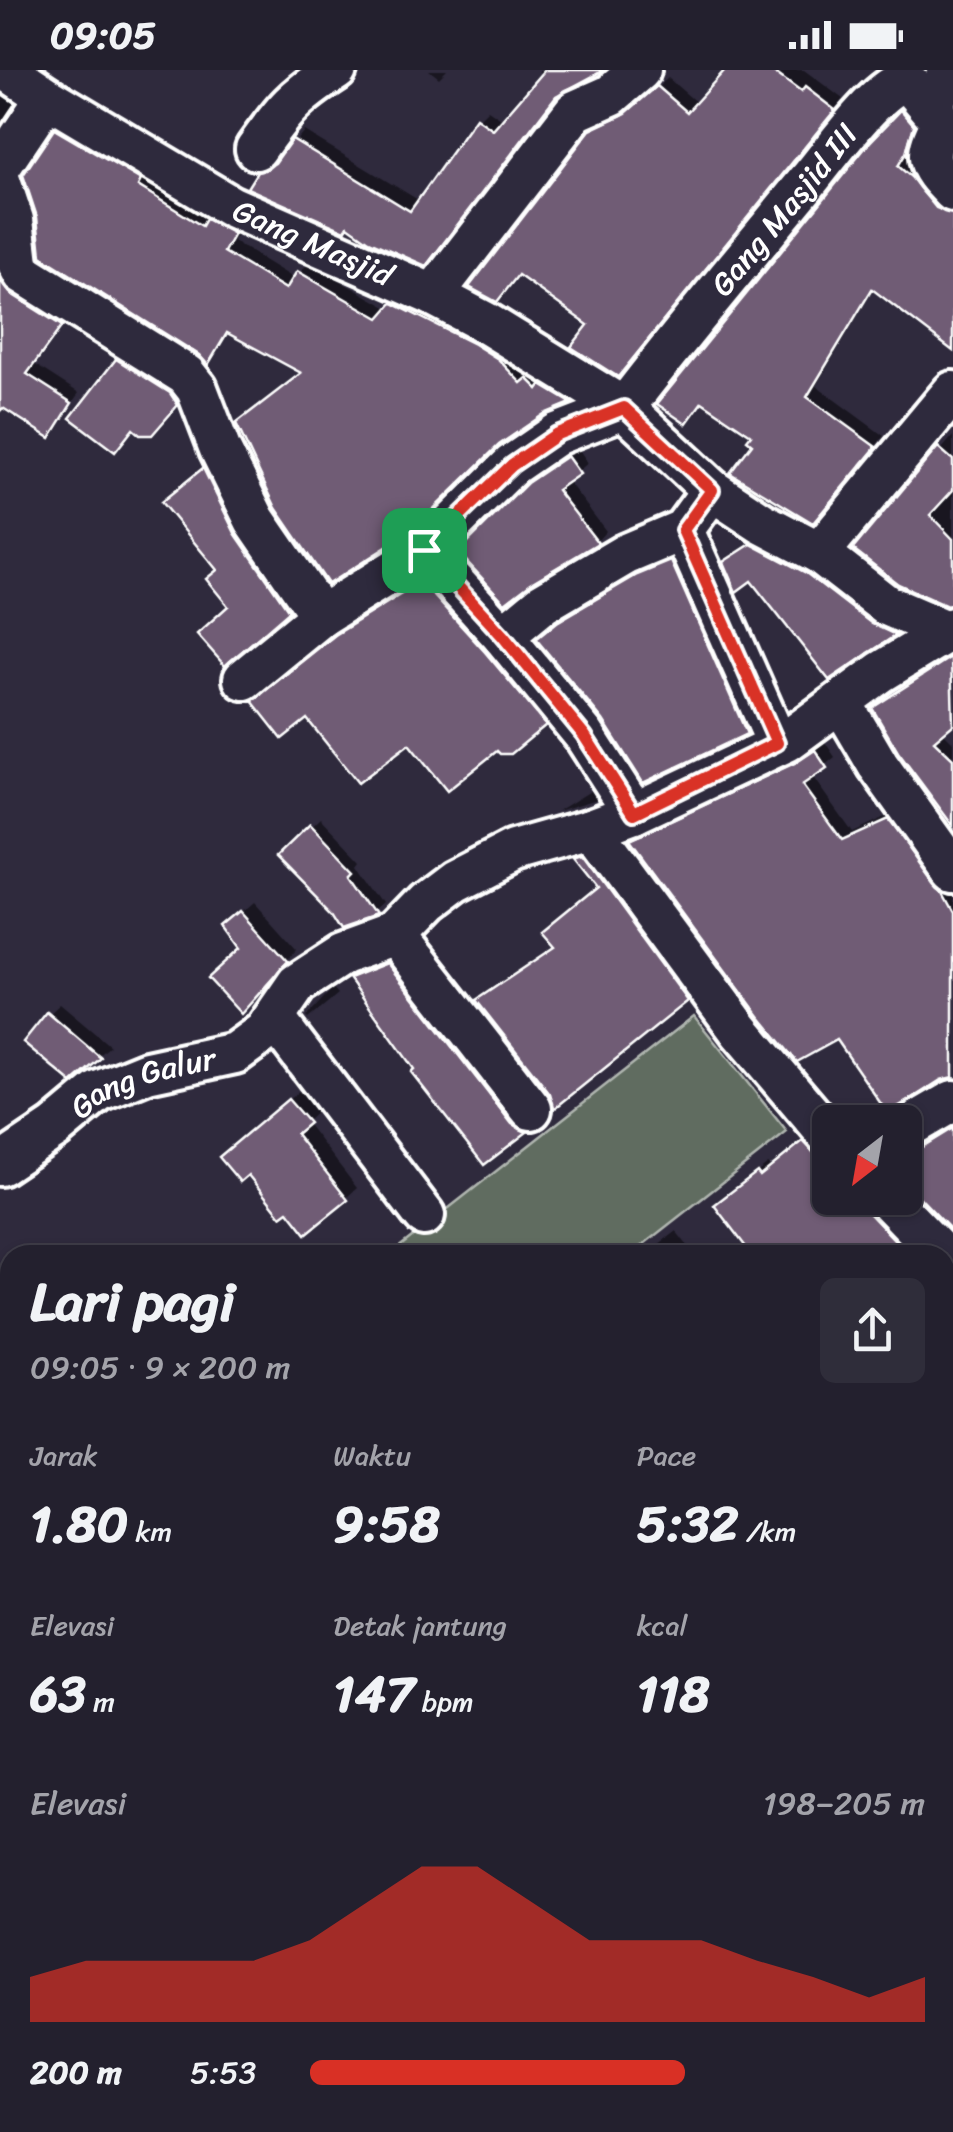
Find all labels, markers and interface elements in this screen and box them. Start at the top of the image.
text: 09:05 [50,2,156,69]
street label: Gang Masjid III [695,110,873,310]
street label: Gang Masjid [223,183,404,304]
pin [382,508,467,593]
icon: arrive [397,523,452,578]
street label: Gang Galur [56,1030,223,1134]
north arrow [812,1105,922,1215]
map controls [812,1105,922,1215]
text: Lari pagi [30,1253,235,1350]
button: share [820,1278,925,1383]
text: 09:05 · 9 × 200 m [30,1339,290,1396]
text: Jarak [30,1431,98,1480]
text: Waktu [333,1431,411,1480]
text: Pace [637,1431,696,1480]
text: 1.80 [30,1480,128,1569]
text: 9:58 [333,1480,440,1569]
text: 5:32 [637,1480,739,1569]
text: km [128,1507,172,1556]
text: /km [739,1507,796,1556]
text: Elevasi [30,1601,114,1650]
text: Detak jantung [333,1601,507,1650]
text: kcal [637,1601,688,1650]
text: 63 [30,1650,86,1739]
text: 147 [333,1650,415,1739]
text: 118 [637,1650,710,1739]
text: m [86,1677,115,1726]
text: bpm [415,1677,474,1726]
text: Elevasi [30,1775,126,1832]
text: 198–205 m [763,1775,925,1832]
text: 200 m [30,2044,122,2101]
text: 5:53 [190,2044,256,2101]

